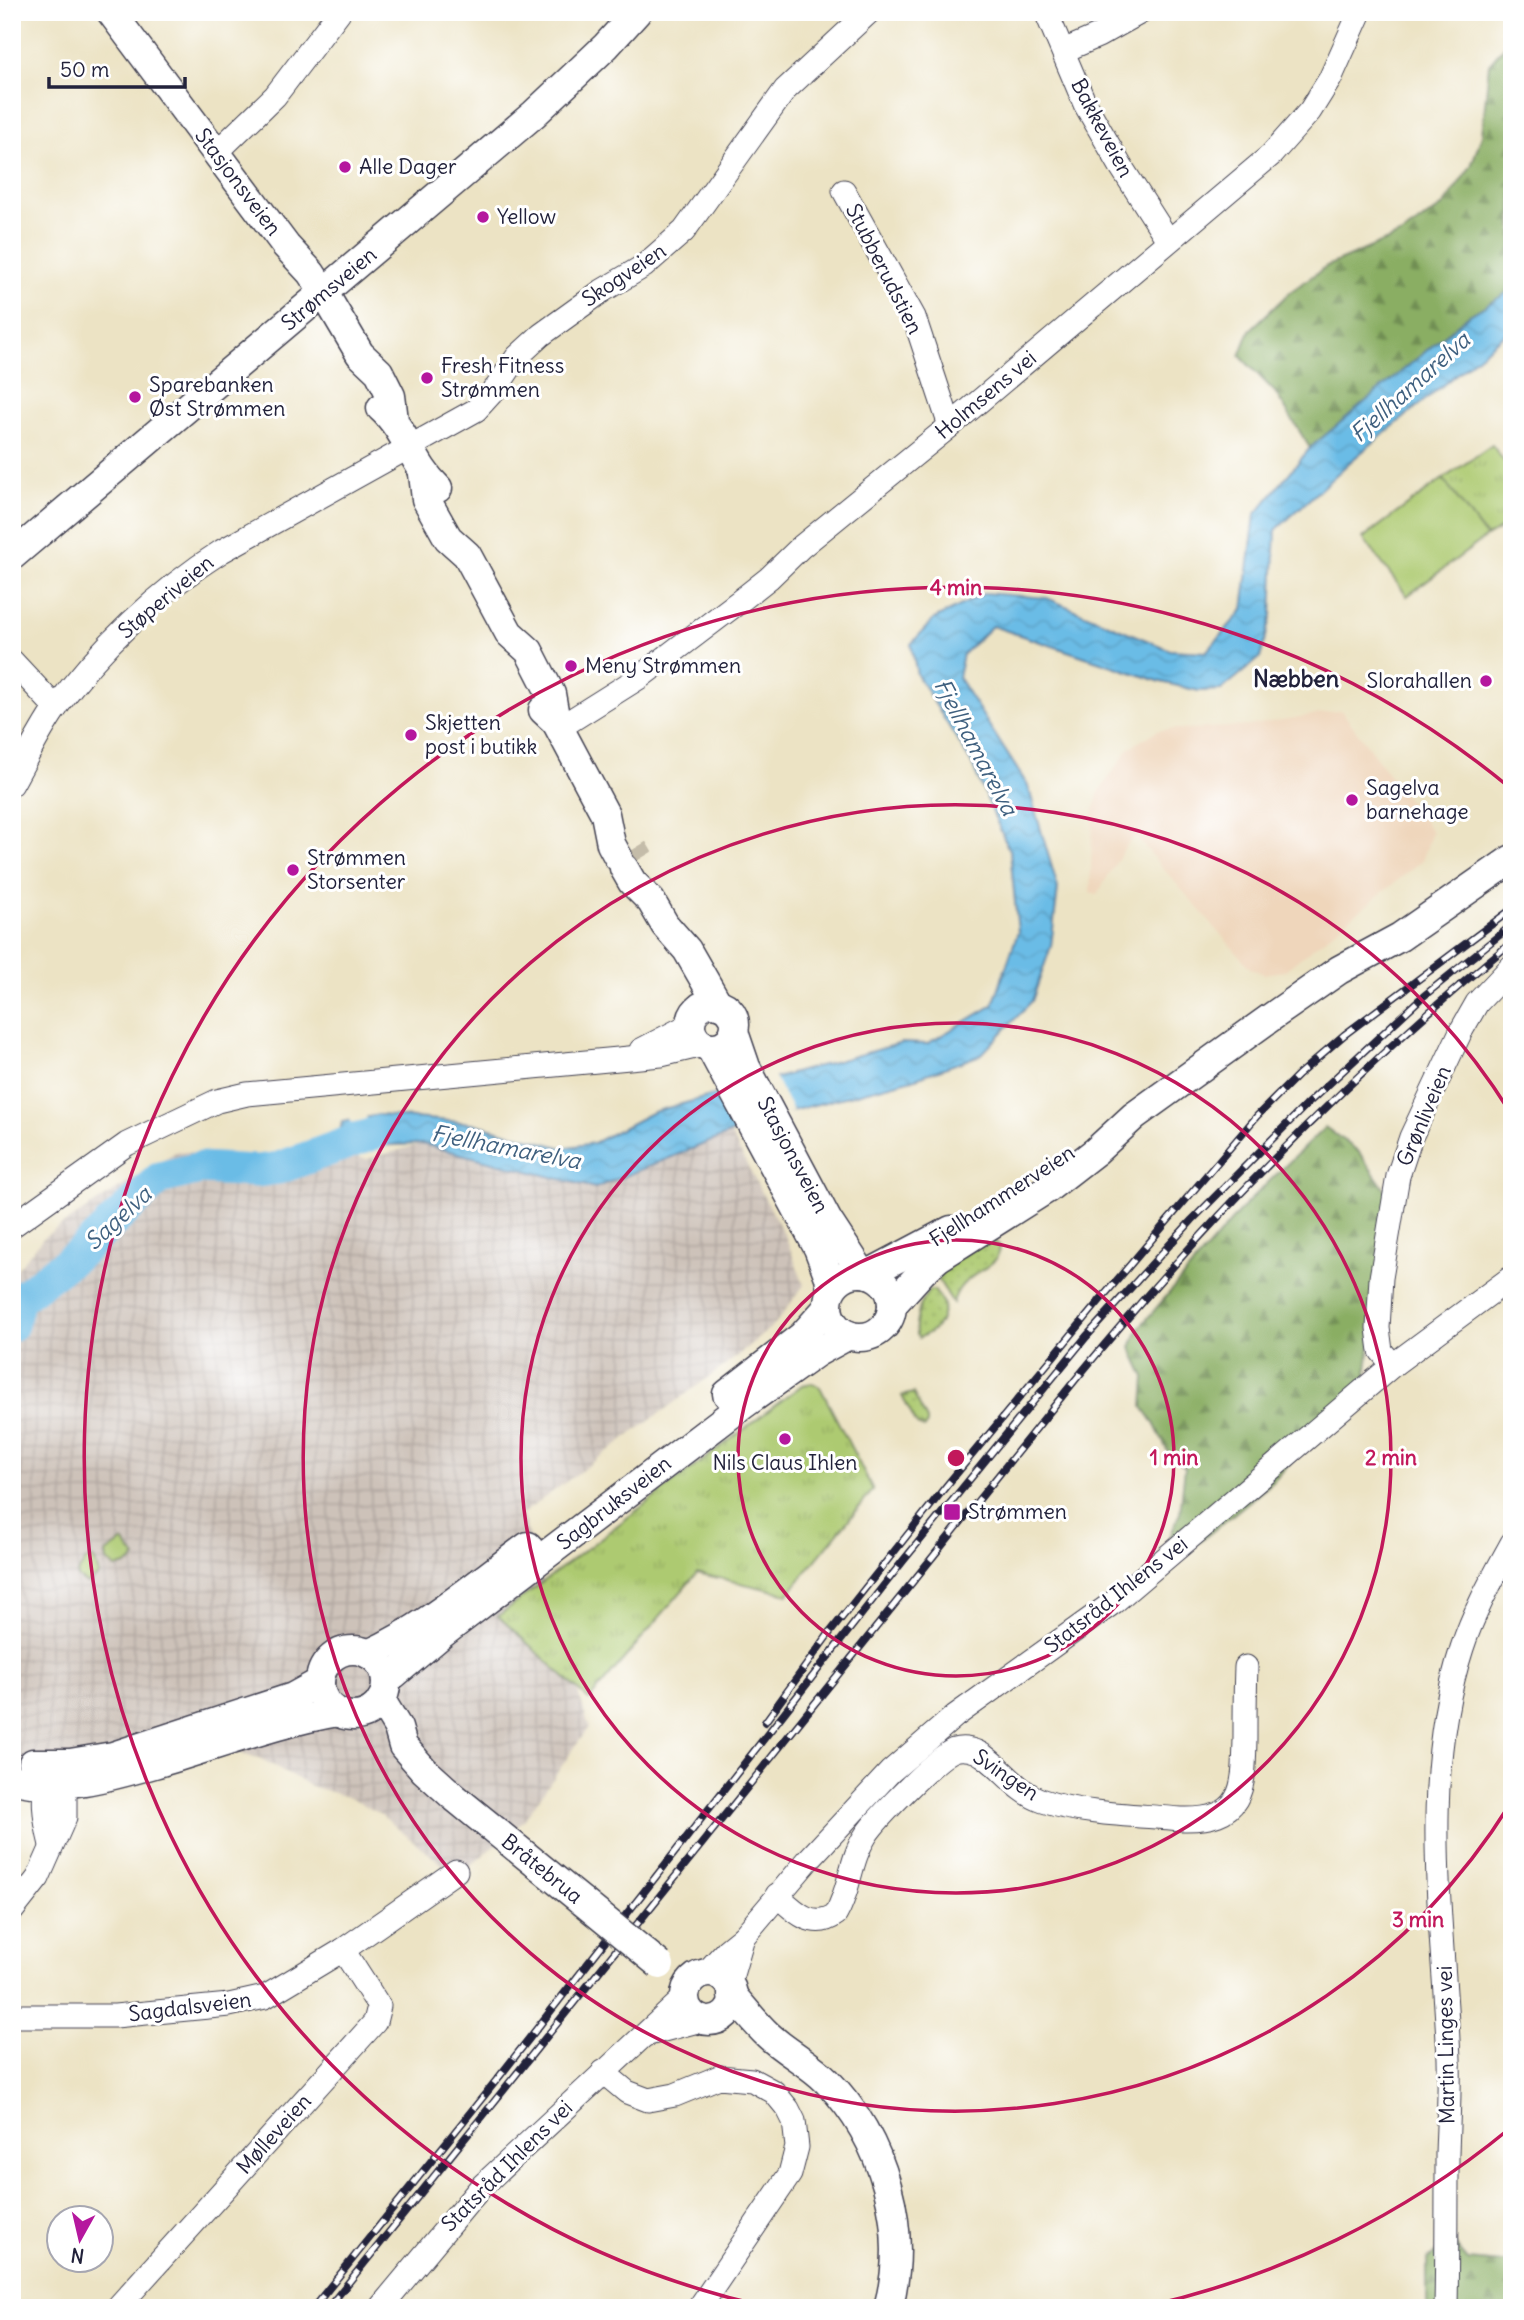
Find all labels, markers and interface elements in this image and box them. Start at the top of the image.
scale bar [49,46,186,90]
text: 50 m [60,56,109,83]
street label: Bakkeveien [1065,74,1140,182]
street label: Stasjonsveien [189,123,288,241]
place label: Alle Dager [359,153,457,180]
marker: Alle Dager [337,159,353,175]
street label: Stubberudstien [840,199,929,339]
place label: Yellow [497,203,556,230]
marker: Yellow [475,209,491,225]
street label: Skogveien [577,237,671,312]
street label: Strømsveien [275,241,382,336]
water label: Fjellhamarelva [1344,324,1477,448]
street label: Holmsens vei [930,344,1042,445]
place label: Fresh Fitness Strømmen [441,352,564,403]
marker: Fresh Fitness Strømmen [419,370,435,386]
place label: Sparebanken Øst Strømmen [149,371,285,422]
marker: Sparebanken Øst Strømmen [127,389,143,405]
street label: Støperiveien [112,549,219,644]
text: 4 min [930,574,982,601]
place label: Meny Strømmen [585,652,741,679]
marker: Meny Strømmen [563,658,579,674]
district label: Næbben [1253,664,1339,693]
place label: Slorahallen [1366,667,1472,694]
water label: Fjellhamarelva [928,673,1026,822]
marker: Slorahallen [1478,673,1494,689]
place label: Skjetten post i butikk [425,709,537,760]
marker: Skjetten post i butikk [403,727,419,743]
place label: Sagelva barnehage [1366,774,1469,825]
marker: Sagelva barnehage [1344,792,1360,808]
place label: Strømmen Storsenter [307,844,406,895]
marker: Strømmen Storsenter [285,862,301,878]
street label: Grønliveien [1390,1061,1457,1170]
street label: Stasjonsveien [752,1092,835,1218]
water label: Fjellhamarelva [429,1118,585,1176]
street label: Fjellhammerveien [924,1139,1079,1253]
water label: Sagelva [78,1178,158,1256]
marker: Nils Claus Ihlen [777,1431,793,1447]
text: 1 min [1150,1444,1198,1471]
text: 2 min [1365,1444,1417,1471]
centre of rings [944,1446,968,1470]
place label: Nils Claus Ihlen [712,1449,858,1476]
street label: Sagbruksveien [551,1450,676,1556]
place label: Strømmen [968,1498,1067,1525]
marker: Strømmen [942,1502,962,1522]
street label: Statsråd Ihlens vei [1038,1530,1193,1659]
street label: Svingen [968,1743,1044,1806]
street label: Bråtebrua [496,1828,588,1909]
text: 3 min [1392,1906,1444,1933]
street label: Martin Linges vei [1431,1966,1460,2124]
street label: Sagdalsveien [127,1986,253,2027]
street label: Mølleveien [230,2088,317,2180]
street label: Statsråd Ihlens vei [435,2094,578,2237]
north arrow [46,2204,116,2274]
text: N [69,2243,86,2269]

